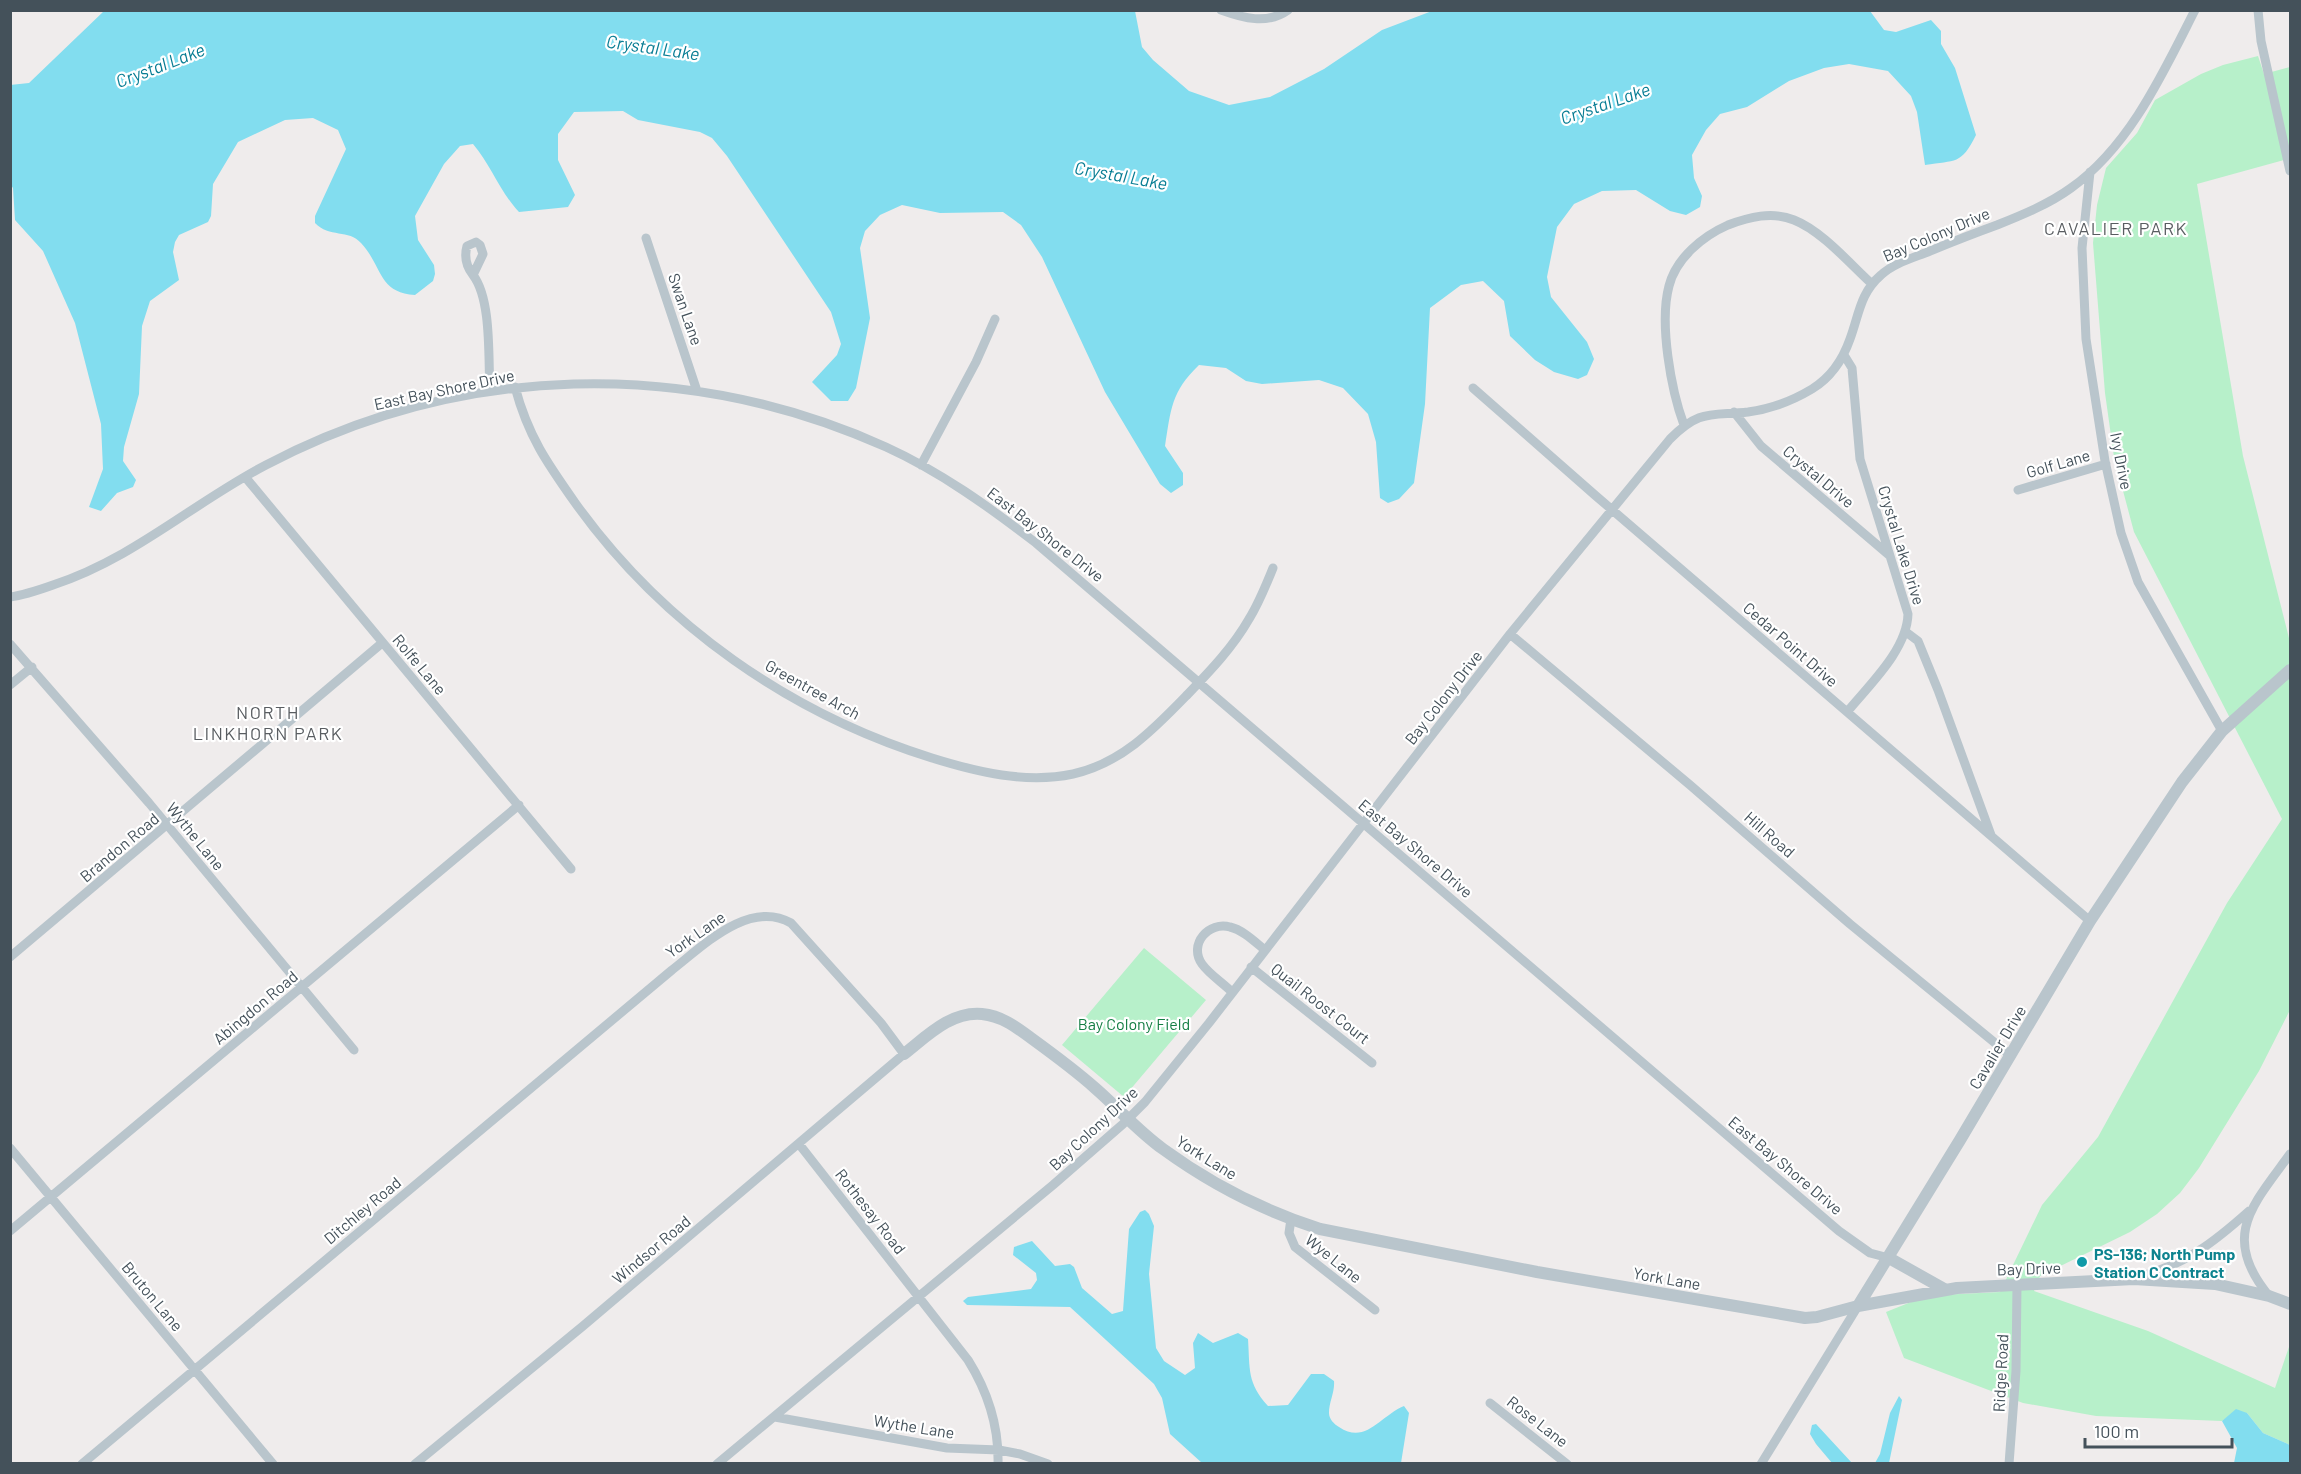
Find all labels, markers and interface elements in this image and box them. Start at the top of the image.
water label: Crystal Lake [605,30,701,64]
water label: Crystal Lake [112,38,208,92]
water label: Crystal Lake [1557,77,1653,129]
water label: Crystal Lake [1073,156,1169,194]
street label: Bay Colony Drive [1880,203,1992,265]
district label: CAVALIER PARK [2044,217,2188,239]
street label: Swan Lane [665,270,707,348]
street label: East Bay Shore Drive [372,365,516,413]
street label: Ivy Drive [2107,431,2137,491]
street label: Crystal Drive [1780,441,1858,511]
street label: Golf Lane [2024,445,2092,481]
street label: East Bay Shore Drive [984,483,1108,585]
street label: Crystal Lake Drive [1875,483,1929,607]
street label: Cedar Point Drive [1740,598,1842,690]
street label: Rolfe Lane [389,630,451,698]
street label: Bay Colony Drive [1400,646,1486,748]
street label: Greentree Arch [762,655,864,723]
district label: NORTH LINKHORN PARK [193,701,343,744]
street label: East Bay Shore Drive [1355,795,1477,901]
street label: Wythe Lane [163,798,229,874]
street label: Hill Road [1741,807,1799,861]
street label: Brandon Road [76,808,162,886]
street label: York Lane [662,907,728,961]
street label: Quail Roost Court [1268,959,1374,1047]
street label: Abingdon Road [209,966,301,1048]
street label: Cavalier Drive [1965,1002,2029,1092]
park label: Bay Colony Field [1078,1014,1190,1033]
street label: Bay Colony Drive [1045,1082,1141,1174]
street label: East Bay Shore Drive [1725,1112,1847,1218]
street label: York Lane [1173,1131,1241,1183]
street label: Rothesay Road [832,1165,910,1257]
street label: Ditchley Road [320,1172,404,1248]
street label: Windsor Road [608,1211,694,1287]
street label: Wye Lane [1302,1230,1366,1286]
place label: PS-136; North Pump Station C Contract [2094,1244,2235,1281]
marker: PS-136; North Pump Station C Contract [2075,1255,2089,1269]
street label: Bruton Lane [118,1257,188,1335]
street label: Bay Drive [1997,1257,2061,1279]
street label: York Lane [1632,1263,1702,1293]
street label: Ridge Road [1988,1333,2012,1413]
street label: Rose Lane [1504,1391,1572,1451]
street label: Wythe Lane [872,1410,956,1442]
scale bar [2085,1411,2232,1449]
text: 100 m [2094,1420,2139,1442]

